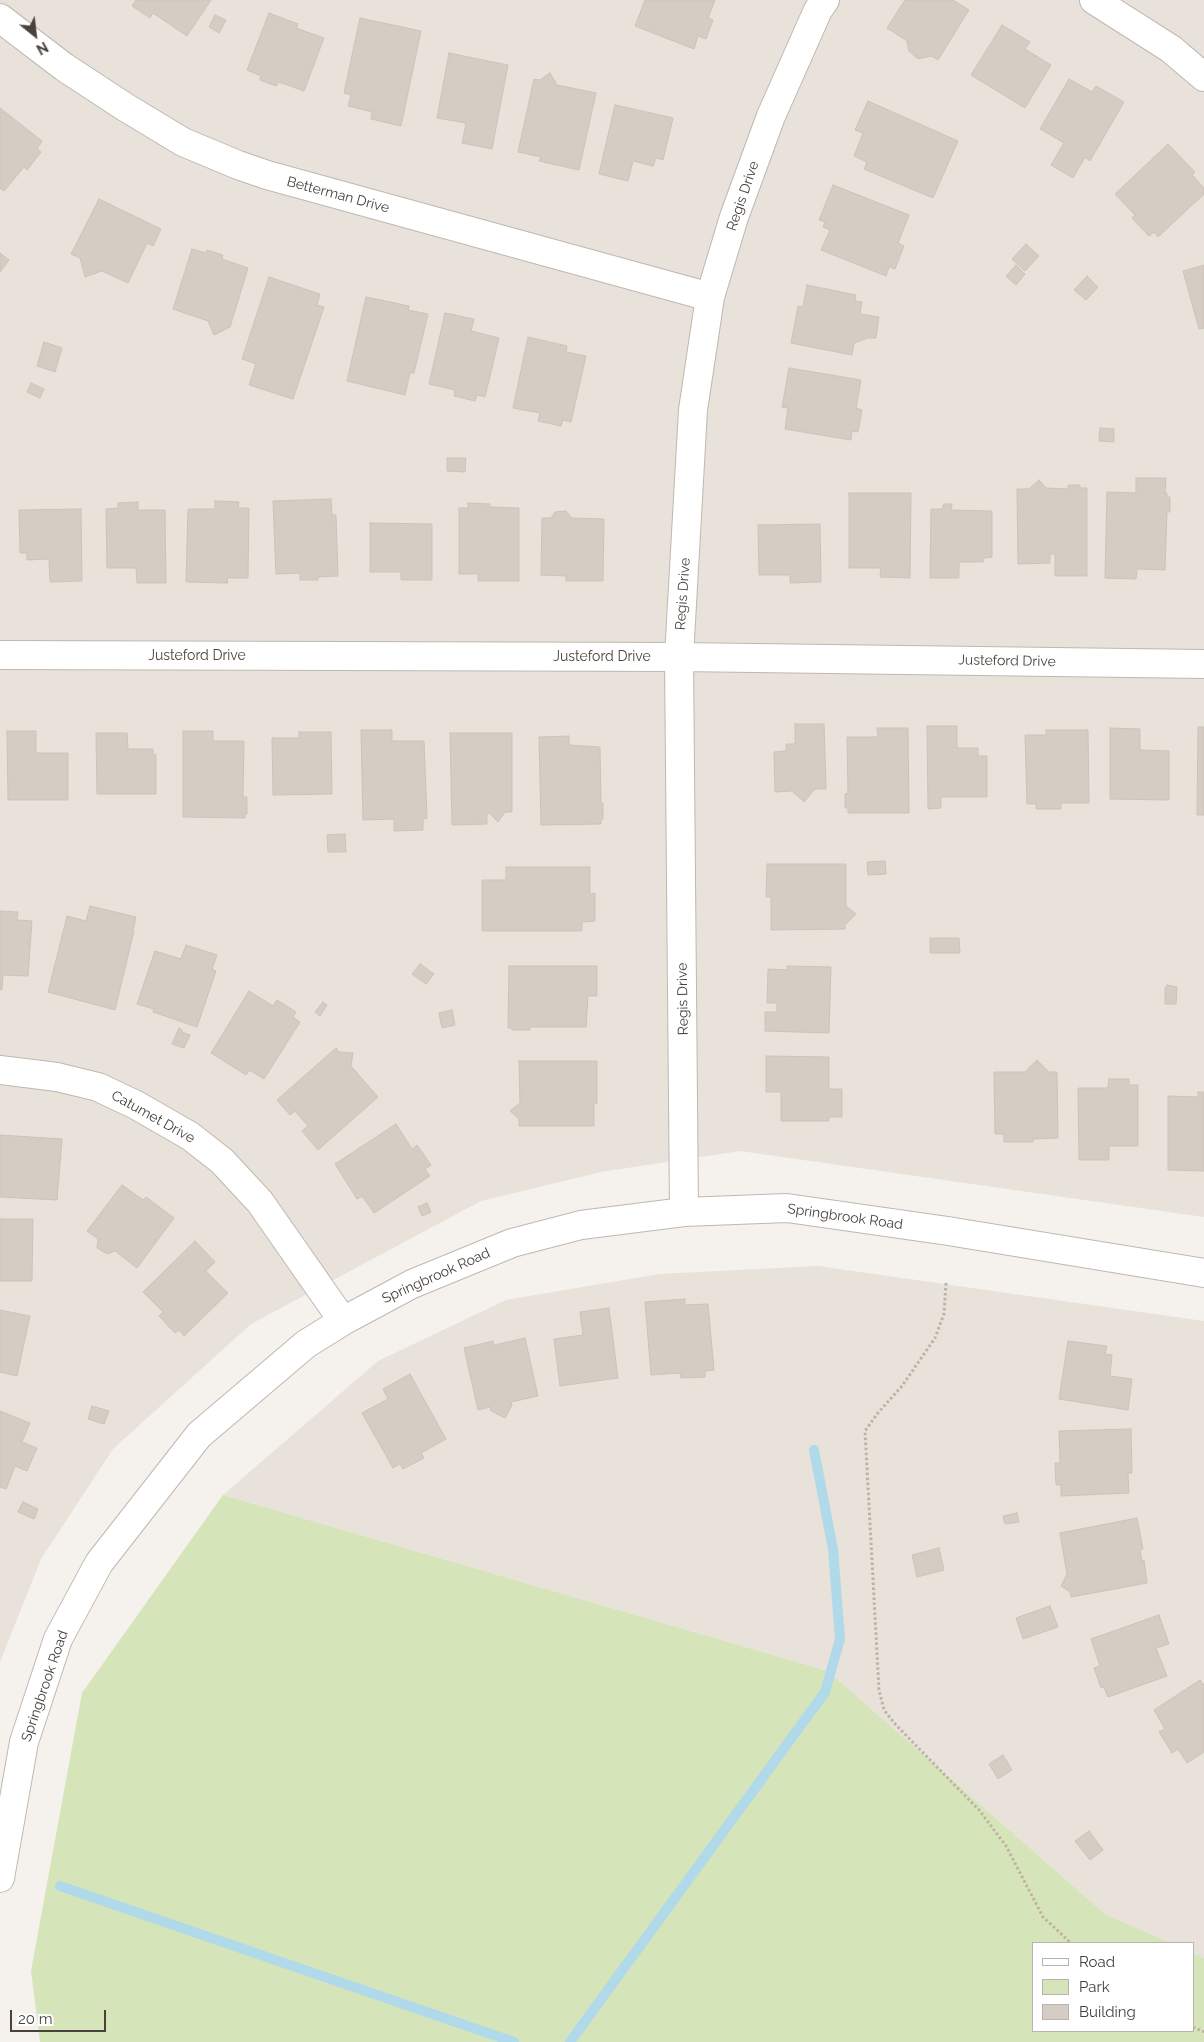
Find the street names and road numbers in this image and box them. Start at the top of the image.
street label: Regis Drive [723,159,763,233]
street label: Betterman Drive [285,173,391,217]
street label: Regis Drive [672,557,694,631]
street label: Justeford Drive [148,648,246,664]
street label: Justeford Drive [553,649,651,665]
street label: Justeford Drive [958,652,1056,670]
street label: Regis Drive [674,963,692,1035]
street label: Catumet Drive [108,1087,198,1147]
street label: Springbrook Road [786,1201,904,1233]
street label: Springbrook Road [379,1245,493,1307]
street label: Springbrook Road [18,1628,72,1744]

